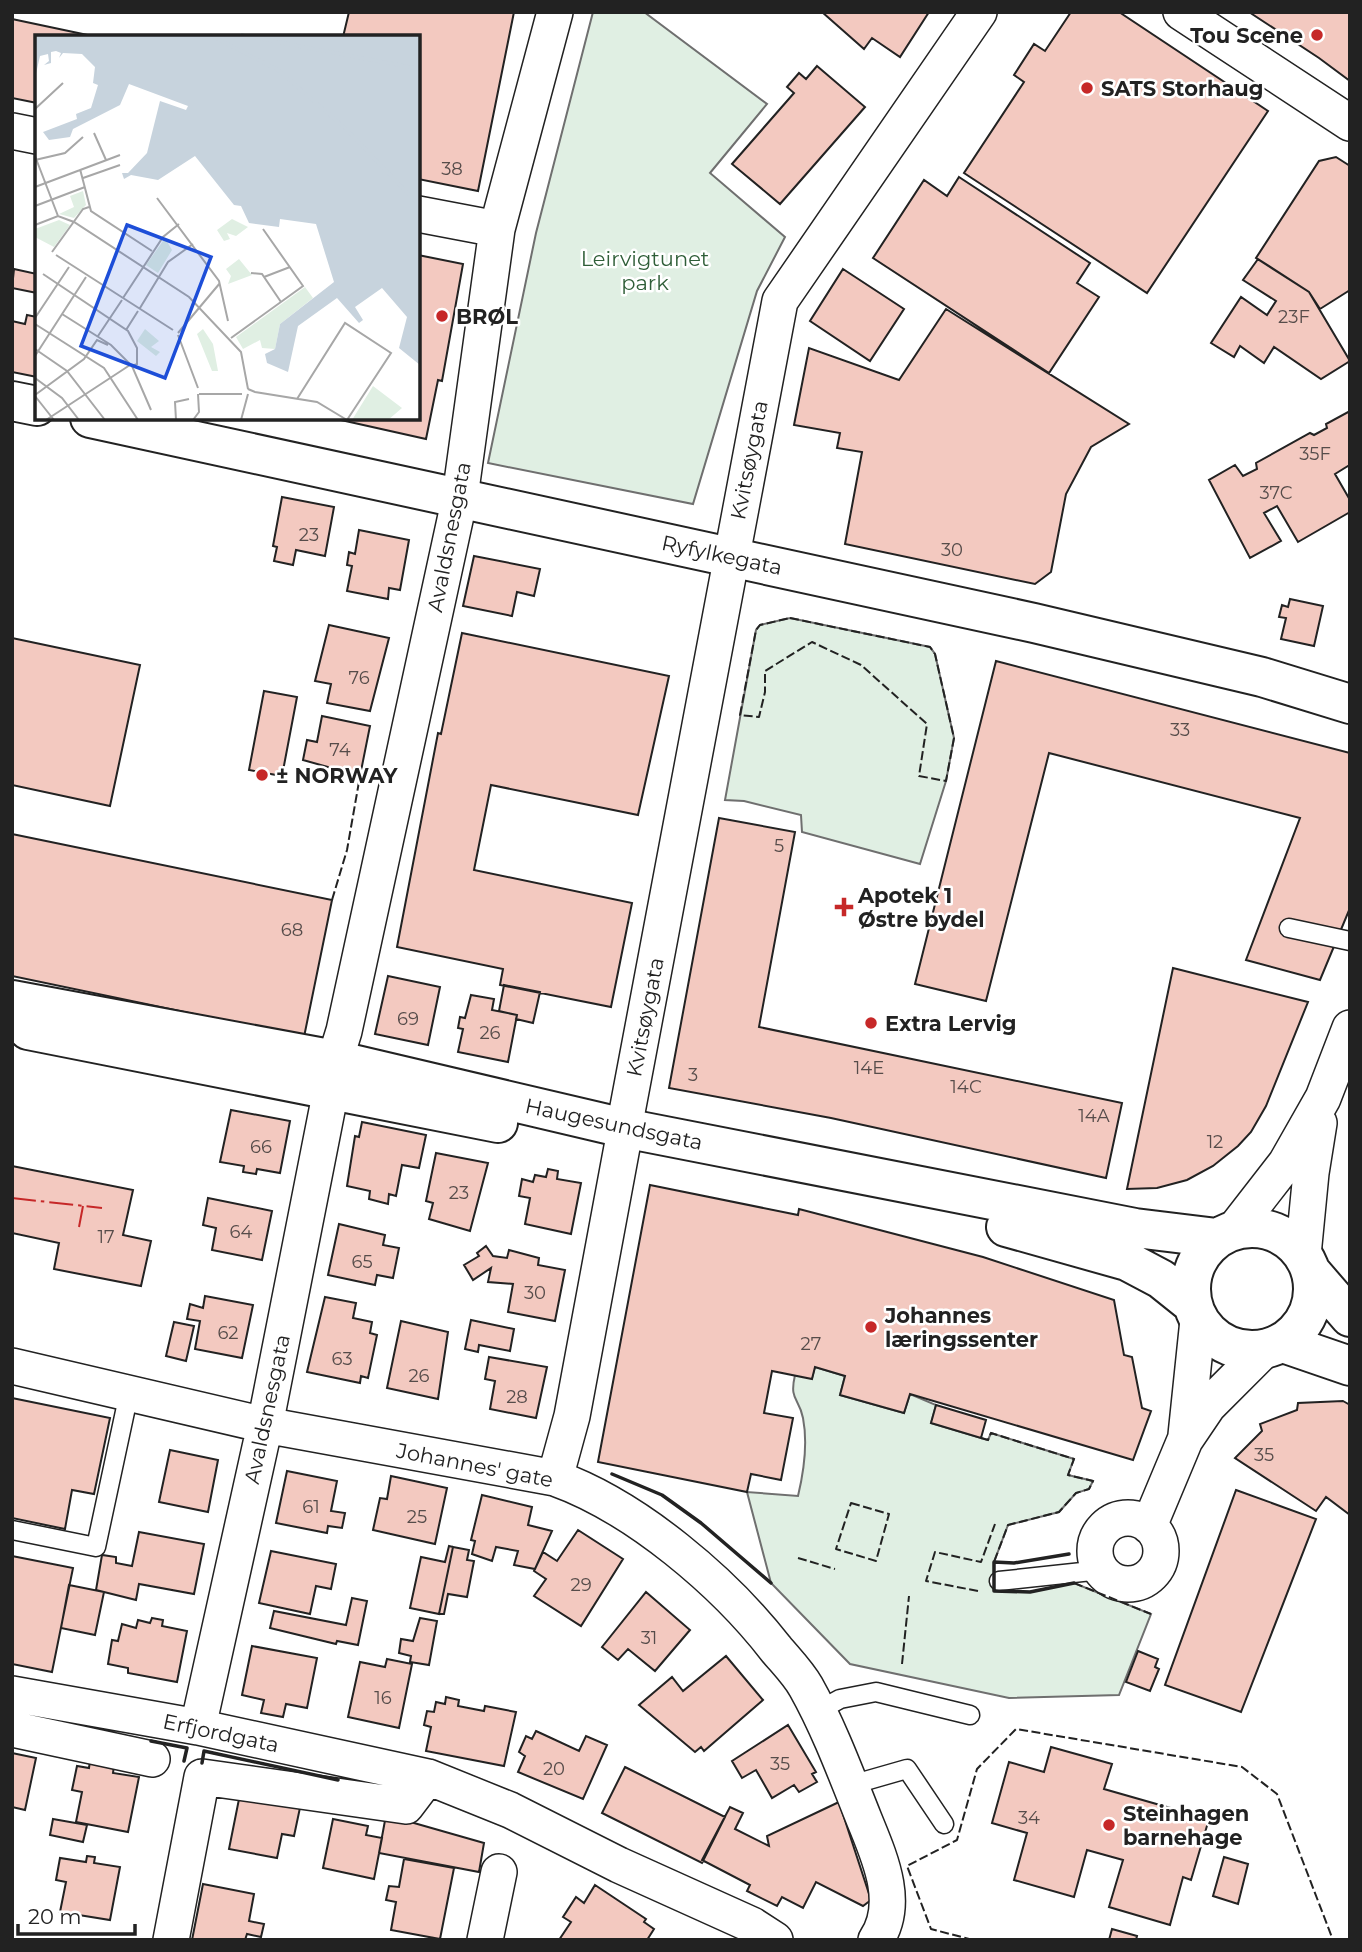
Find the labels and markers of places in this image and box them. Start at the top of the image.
place label: Tou Scene [1190,23,1303,48]
marker: Tou Scene [1309,27,1325,43]
place label: SATS Storhaug [1101,76,1263,101]
marker: SATS Storhaug [1079,80,1095,96]
place label: BRØL [456,304,518,329]
marker: BRØL [434,308,450,324]
place label: ± NORWAY [276,763,398,788]
marker: ± NORWAY [254,767,270,783]
place label: Apotek 1 Østre bydel [857,883,985,932]
marker: Apotek 1 Østre bydel [836,899,852,915]
place label: Extra Lervig [885,1011,1017,1036]
marker: Extra Lervig [863,1015,879,1031]
place label: Johannes læringssenter [884,1303,1038,1352]
marker: Johannes læringssenter [863,1319,879,1335]
place label: Steinhagen barnehage [1123,1801,1249,1850]
marker: Steinhagen barnehage [1101,1817,1117,1833]

